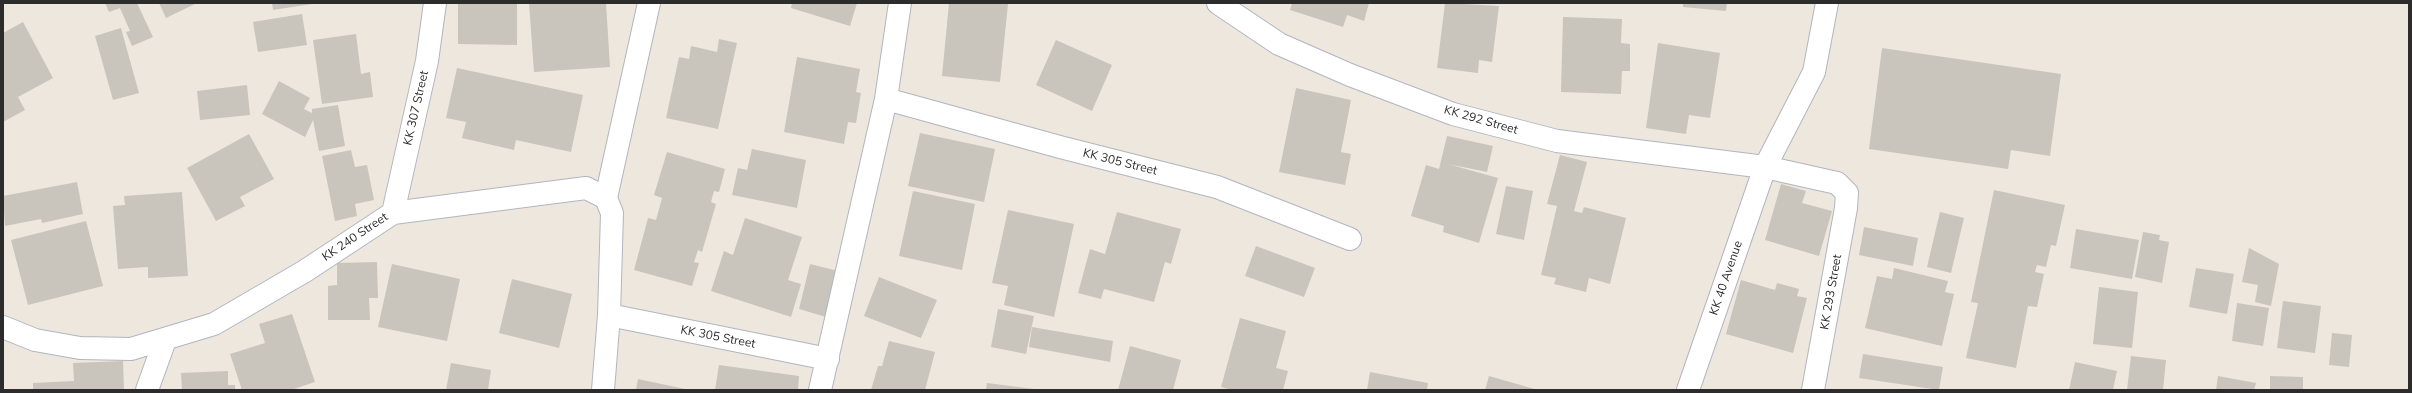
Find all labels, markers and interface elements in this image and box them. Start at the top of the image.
street label: KK 307 Street [400,69,432,147]
street label: KK 292 Street [1442,103,1520,137]
street label: KK 305 Street [1081,146,1159,178]
street label: KK 240 Street [319,210,391,264]
street label: KK 40 Avenue [1707,239,1745,317]
street label: KK 293 Street [1817,253,1845,331]
street label: KK 305 Street [679,323,757,351]

